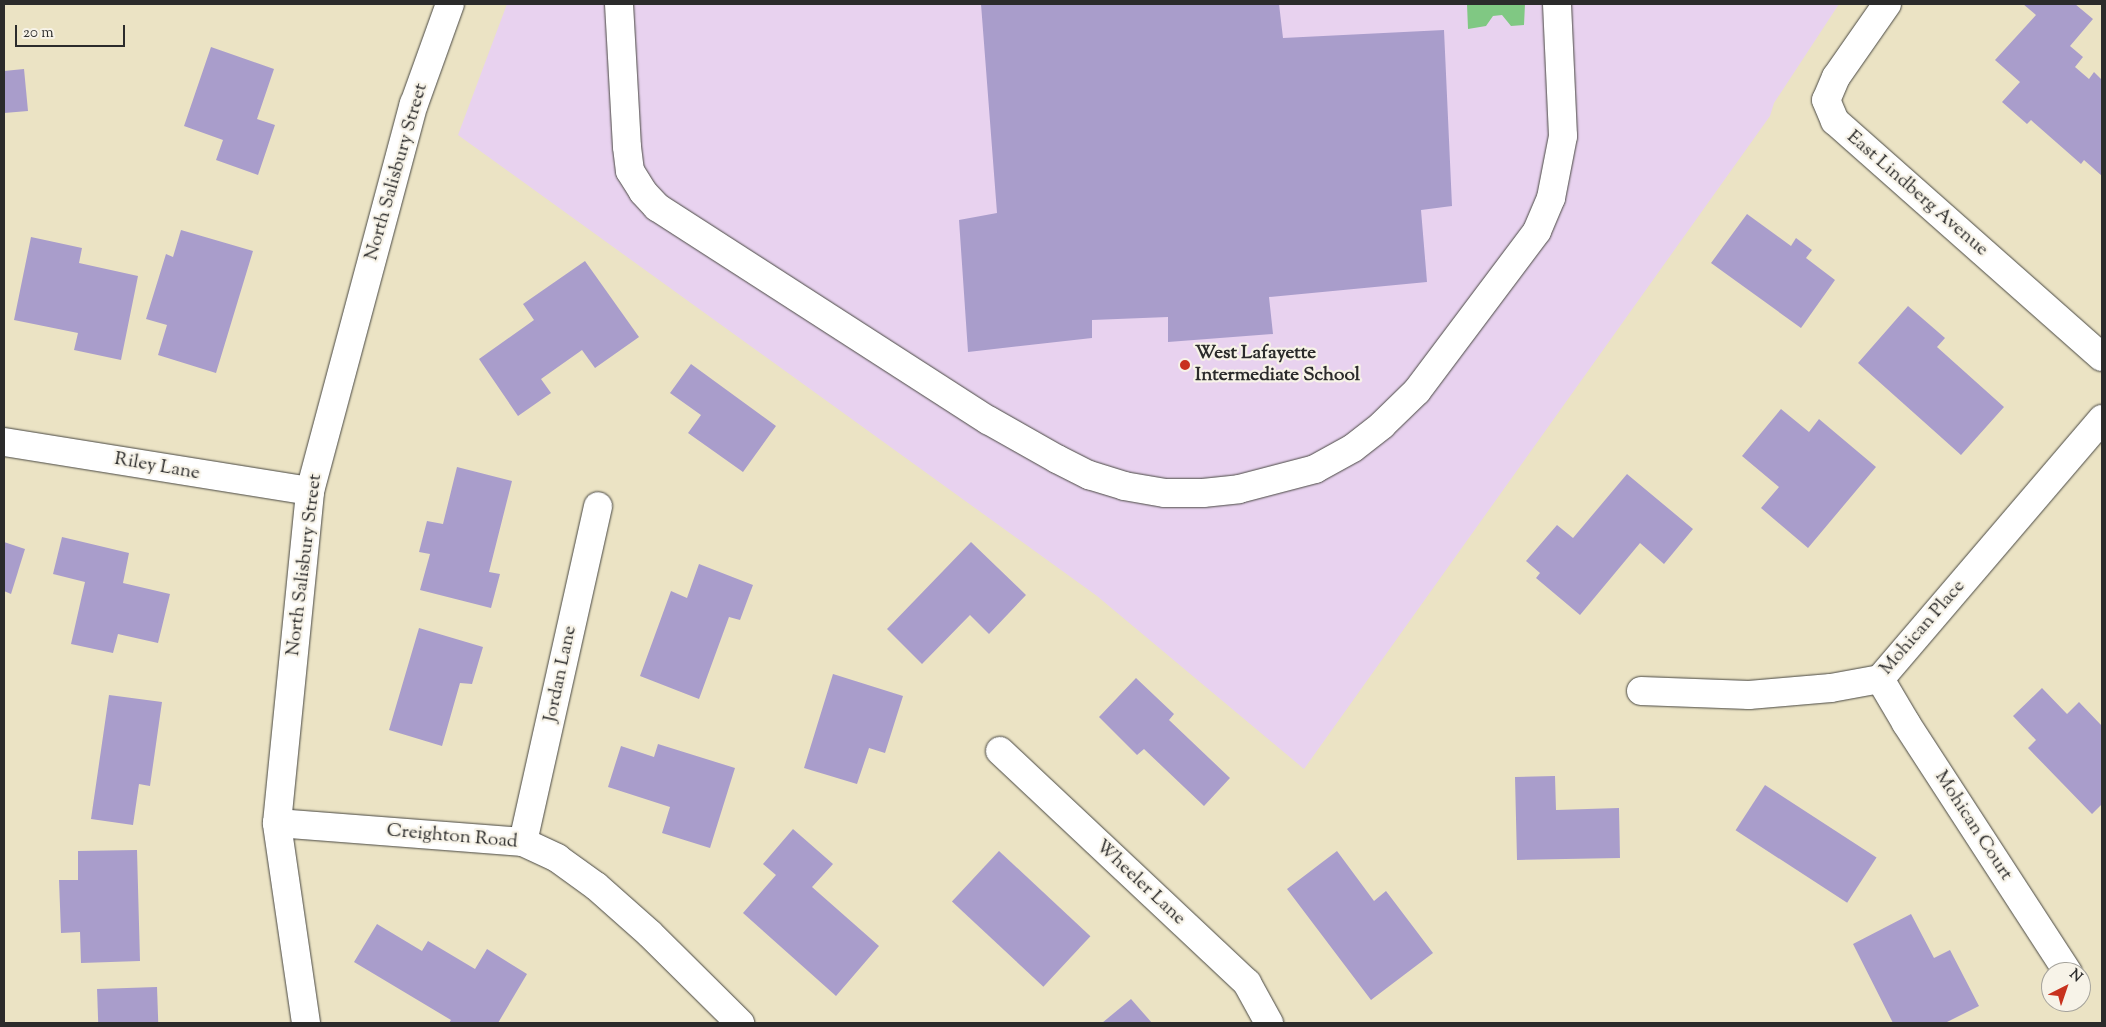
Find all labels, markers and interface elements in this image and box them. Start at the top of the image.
scale bar [18,15,128,47]
text: 20 m [23,23,54,44]
street label: North Salisbury Street [361,81,433,263]
street label: East Lindberg Avenue [1842,126,1992,262]
place label: West Lafayette Intermediate School [1195,343,1360,387]
marker: West Lafayette Intermediate School [1179,359,1191,371]
street label: Riley Lane [113,448,201,486]
street label: North Salisbury Street [283,473,327,657]
street label: Mohican Place [1876,576,1970,680]
street label: Jordan Lane [540,624,582,724]
street label: Mohican Court [1929,767,2017,885]
street label: Creighton Road [386,820,518,854]
street label: Wheeler Lane [1090,835,1190,931]
north arrow [2041,962,2091,1012]
text: N [2064,965,2086,988]

